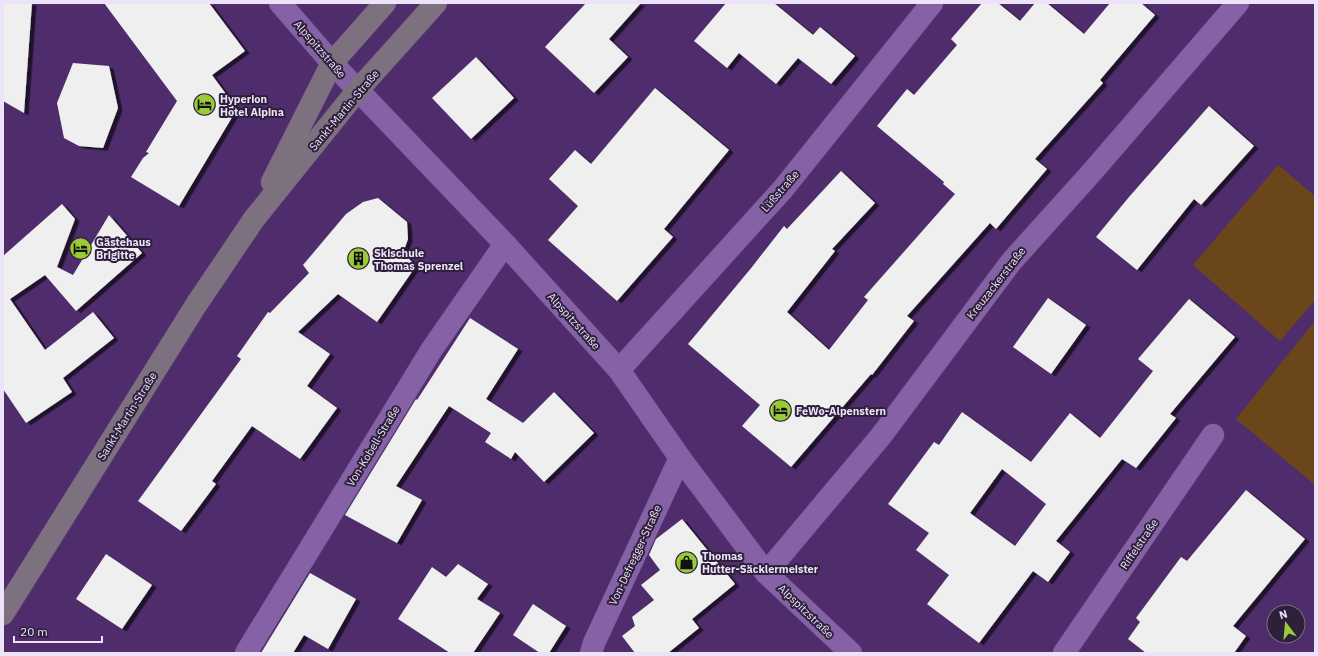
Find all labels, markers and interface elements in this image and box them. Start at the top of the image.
street label: Alpspitzstraße [291,17,349,81]
street label: Sankt-Martin-Straße [306,67,382,153]
hotel icon: Hyperion Hotel Alpina [191,92,217,118]
place label: Hyperion Hotel Alpina [220,92,284,119]
street label: Lüßstraße [758,167,802,215]
hotel icon: Gästehaus Brigitte [67,235,93,261]
place label: Gästehaus Brigitte [96,235,151,262]
street label: Kreuzackerstraße [964,244,1028,322]
building icon: Skischule Thomas Sprenzel [345,246,371,272]
place label: Skischule Thomas Sprenzel [374,246,464,273]
street label: Alpspitzstraße [545,290,603,352]
street label: Sankt-Martin-Straße [94,369,160,463]
hotel icon: FeWo-Alpenstern [768,398,794,424]
street label: Von-Kobell-Straße [343,403,403,489]
place label: FeWo-Alpenstern [796,404,886,418]
street label: Von-Defregger-Straße [606,503,664,607]
street label: Riffelstraße [1117,516,1161,572]
shop icon: Thomas Hutter-Säcklermeister [673,549,699,575]
place label: Thomas Hutter-Säcklermeister [702,549,819,576]
street label: Alpspitzstraße [775,581,837,641]
north arrow [1266,604,1306,644]
text: N [1277,607,1289,622]
scale bar [14,618,102,644]
text: 20 m [20,624,48,639]

